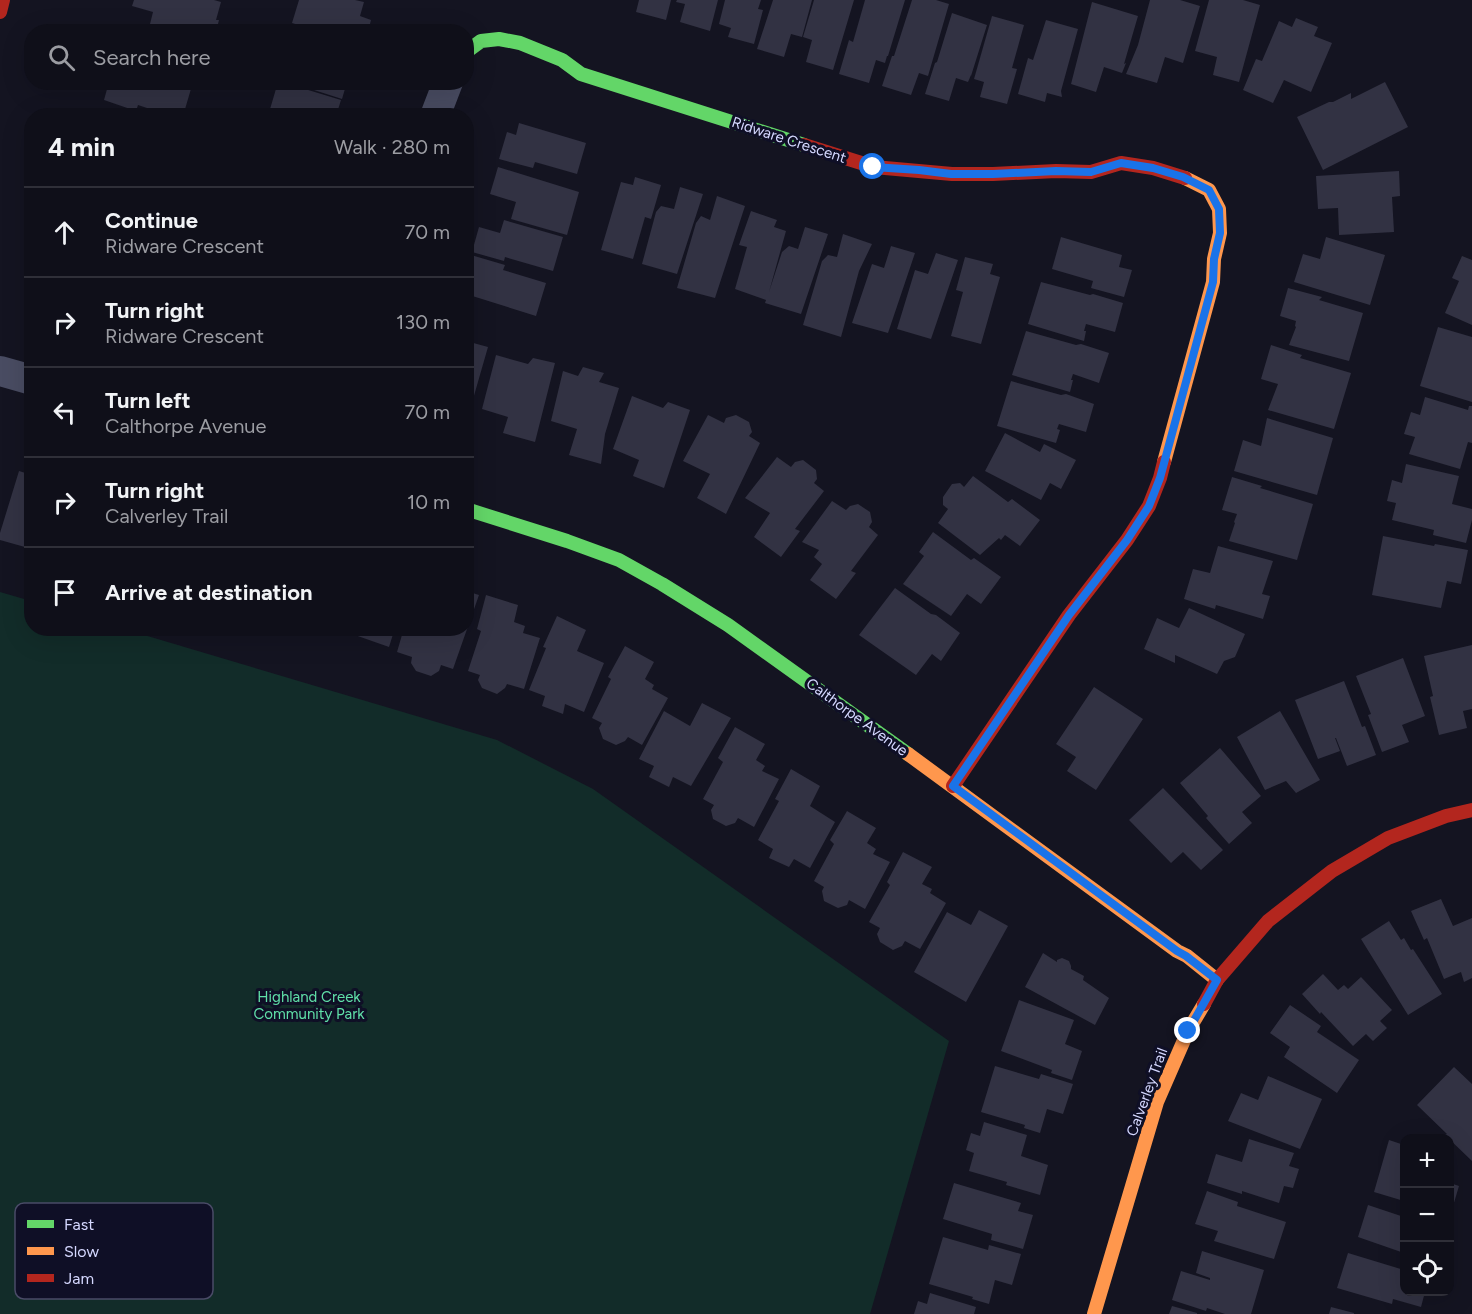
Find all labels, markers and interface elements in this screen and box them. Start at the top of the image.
search box [24,24,474,90]
icon: search [45,41,78,74]
text: Search here [93,44,211,71]
street label: Ridware Crescent [729,113,849,167]
text: 4 min [48,131,115,163]
text: Walk · 280 m [334,135,450,159]
route start [859,153,885,179]
text: Continue [105,207,198,234]
icon: ahead [48,216,81,249]
text: 70 m [404,220,450,244]
text: Ridware Crescent [105,234,264,258]
text: Turn right [105,297,204,324]
icon: right [48,306,81,339]
text: 130 m [396,310,450,334]
text: Ridware Crescent [105,324,264,348]
text: Turn left [105,387,191,414]
icon: left [48,396,81,429]
text: 70 m [404,400,450,424]
text: Calthorpe Avenue [105,414,266,438]
text: Turn right [105,477,204,504]
icon: right [48,486,81,519]
text: 10 m [407,490,450,514]
text: Calverley Trail [105,504,229,528]
icon: arrive [48,576,81,609]
text: Arrive at destination [105,579,313,606]
street label: Calthorpe Avenue [803,674,911,760]
park label: Highland Creek Community Park [253,988,365,1023]
route end [1174,1017,1200,1043]
street label: Calverley Trail [1123,1045,1171,1139]
map controls [1400,1134,1454,1296]
button: + [1400,1134,1454,1188]
button: − [1400,1188,1454,1242]
legend [15,1203,213,1299]
text: Fast [64,1215,94,1234]
text: Slow [64,1242,99,1261]
button: locate [1400,1242,1454,1296]
text: Jam [64,1269,94,1288]

